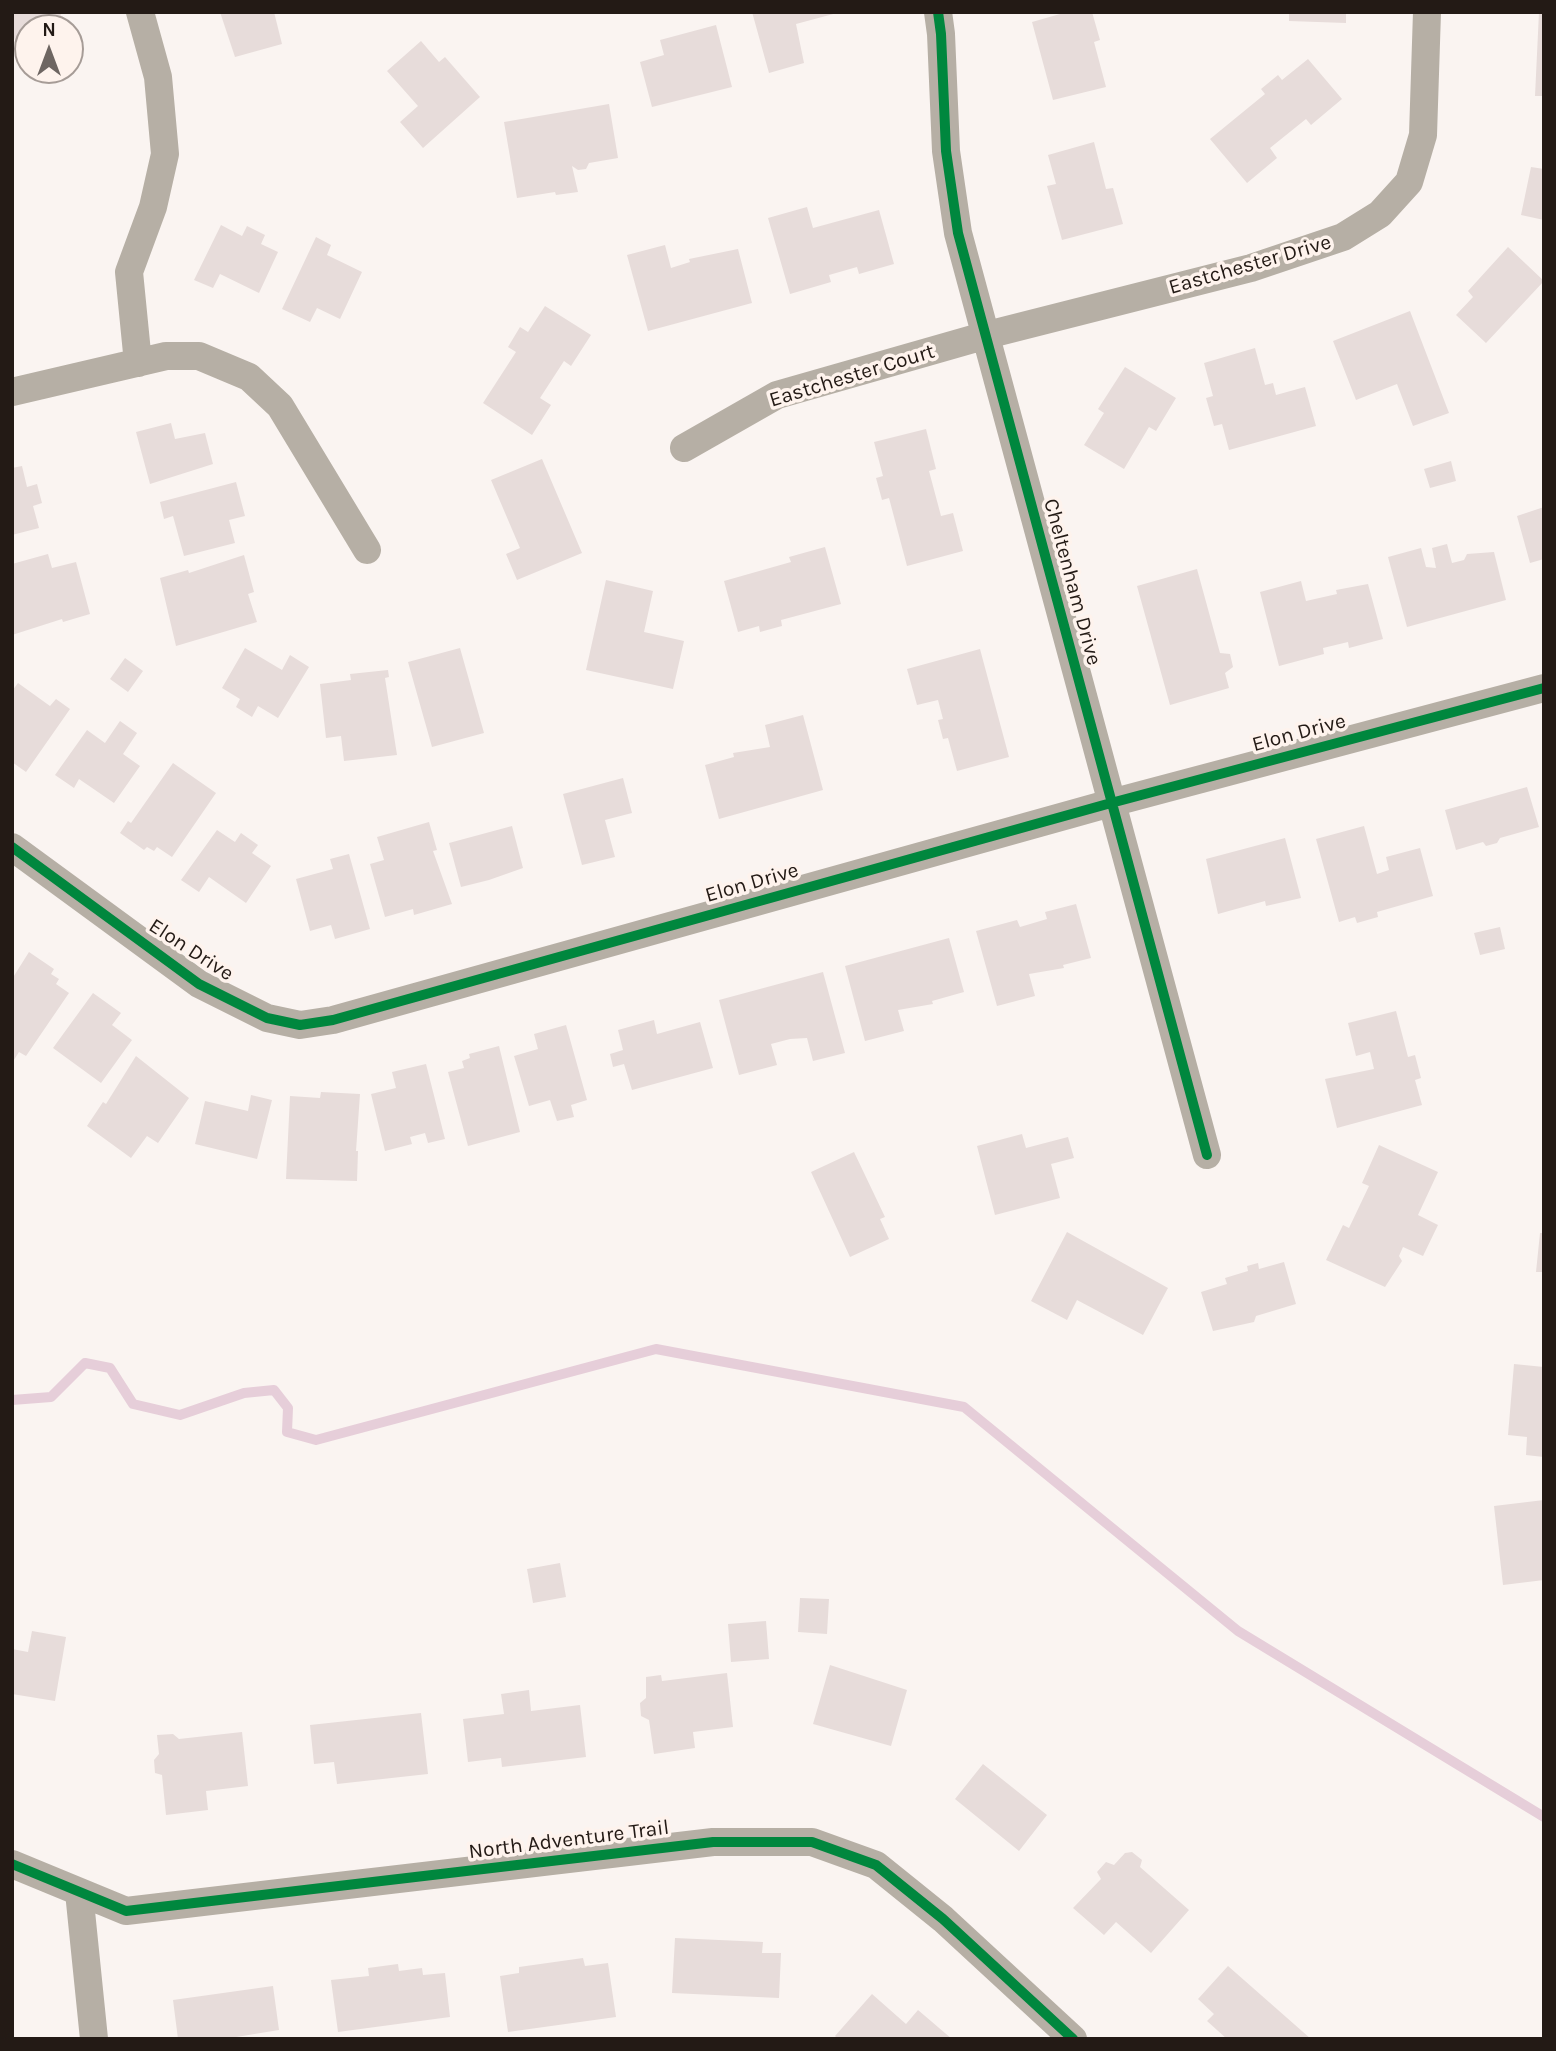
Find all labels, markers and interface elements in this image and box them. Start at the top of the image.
north arrow [14,14,84,84]
text: N [42,19,56,41]
street label: Eastchester Drive [1166,230,1334,300]
street label: Eastchester Court [766,339,938,413]
street label: Cheltenham Drive [1038,496,1106,668]
street label: Elon Drive [1249,708,1349,758]
street label: Elon Drive [702,858,802,908]
street label: Elon Drive [144,913,238,987]
street label: North Adventure Trail [467,1815,671,1865]

